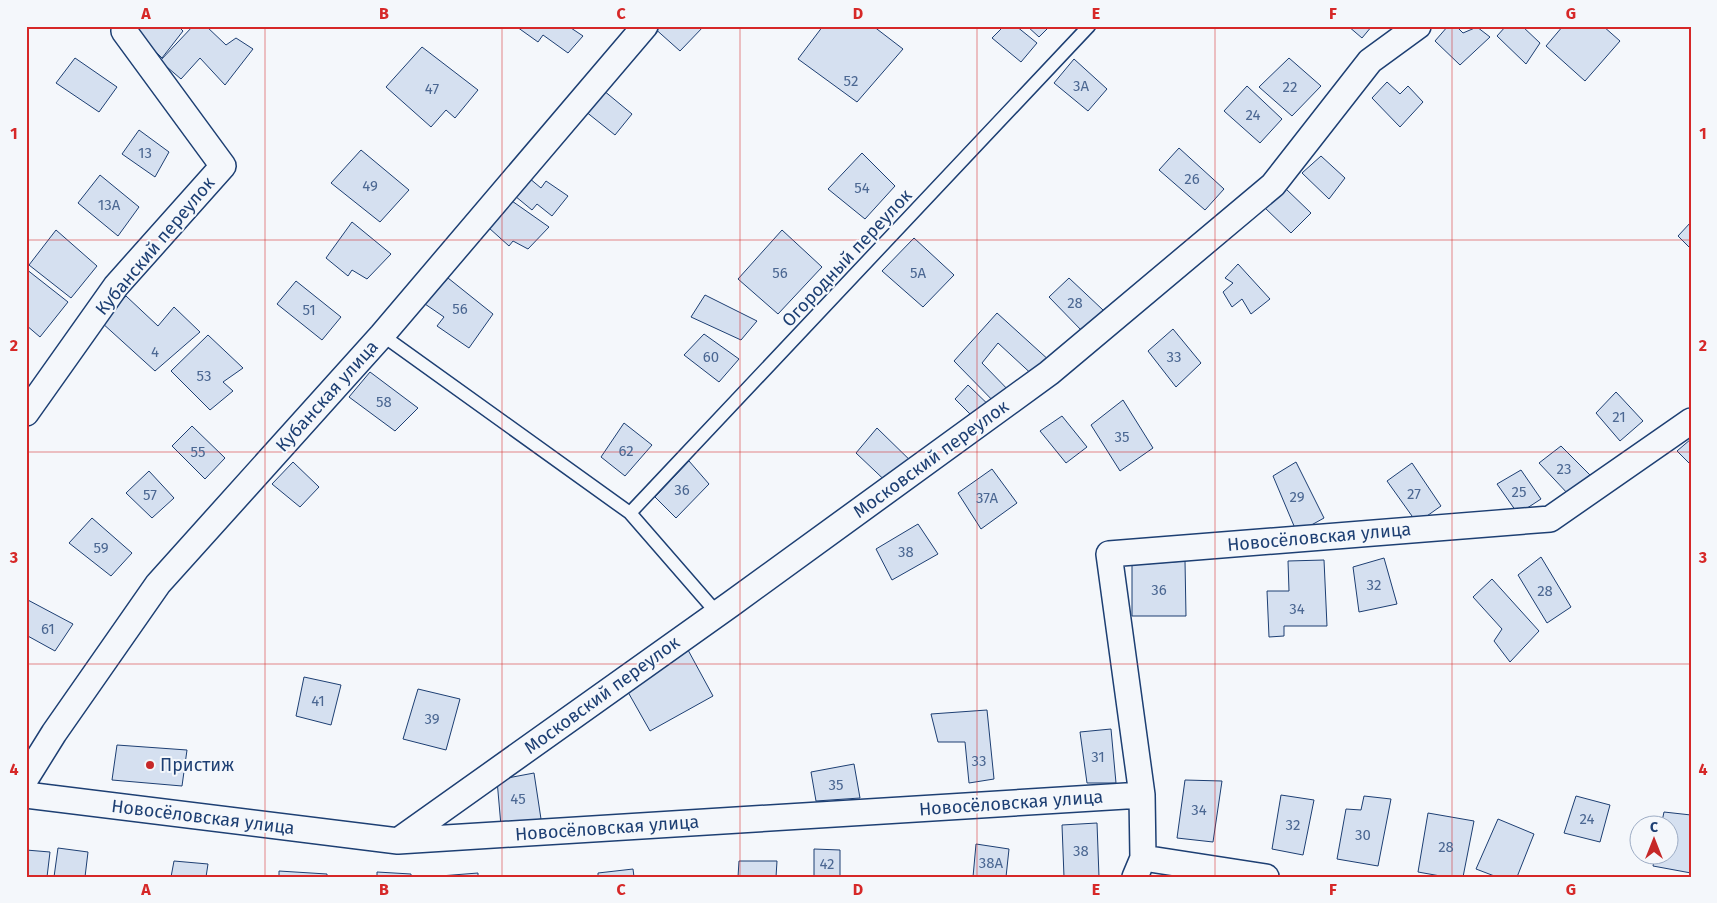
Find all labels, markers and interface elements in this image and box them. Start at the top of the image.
text: A [140,4,151,23]
text: B [379,4,389,23]
text: C [616,4,626,23]
text: D [853,4,863,23]
text: E [1092,4,1100,23]
text: F [1329,4,1337,23]
text: G [1566,4,1576,23]
house number: 52 [844,72,858,90]
house number: 3А [1073,77,1089,95]
house number: 22 [1283,78,1297,96]
house number: 47 [425,80,439,98]
house number: 24 [1245,106,1261,124]
text: 1 [10,124,18,143]
text: 1 [1699,124,1707,143]
house number: 13 [138,144,152,162]
house number: 26 [1184,170,1200,188]
street label: Кубанский переулок [91,172,220,320]
house number: 49 [362,177,378,195]
house number: 54 [854,179,870,197]
street label: Огородный переулок [777,184,917,332]
house number: 13А [98,196,121,214]
house number: 56 [772,264,788,282]
house number: 5А [910,264,926,282]
house number: 28 [1067,294,1083,312]
house number: 56 [452,300,468,318]
house number: 51 [302,301,316,319]
text: 2 [10,336,18,355]
street label: Кубанская улица [271,336,383,456]
text: 2 [1699,336,1707,355]
house number: 4 [151,343,159,361]
house number: 60 [703,348,719,366]
house number: 33 [1167,348,1181,366]
house number: 53 [197,367,211,385]
house number: 58 [376,393,392,411]
street label: Московский переулок [849,395,1014,523]
house number: 21 [1612,408,1626,426]
house number: 35 [1114,428,1130,446]
house number: 62 [618,442,634,460]
house number: 55 [191,443,205,461]
house number: 23 [1557,460,1571,478]
house number: 36 [674,481,690,499]
house number: 25 [1512,483,1526,501]
house number: 27 [1407,485,1421,503]
house number: 57 [143,486,157,504]
house number: 29 [1289,488,1305,506]
house number: 37А [976,489,999,507]
street label: Новосёловская улица [1226,518,1412,556]
house number: 59 [93,539,109,557]
house number: 38 [898,543,914,561]
text: 3 [9,548,18,567]
text: 3 [1698,548,1707,567]
house number: 32 [1367,576,1381,594]
house number: 36 [1151,581,1167,599]
house number: 28 [1537,582,1553,600]
house number: 34 [1289,600,1305,618]
house number: 61 [41,620,55,638]
street label: Московский переулок [520,631,685,759]
house number: 41 [311,692,325,710]
house number: 39 [424,710,440,728]
house number: 31 [1091,748,1105,766]
house number: 33 [972,752,986,770]
place label: Пристиж [160,754,234,776]
marker: Пристиж [144,759,156,771]
text: 4 [9,760,19,779]
text: 4 [1698,760,1708,779]
house number: 35 [828,776,844,794]
street label: Новосёловская улица [918,786,1104,820]
house number: 45 [510,790,526,808]
street label: Новосёловская улица [110,795,296,839]
house number: 34 [1191,801,1207,819]
house number: 24 [1579,810,1595,828]
street label: Новосёловская улица [514,811,700,845]
house number: 32 [1286,816,1300,834]
north arrow [1630,816,1680,866]
text: С [1650,819,1658,836]
house number: 30 [1355,826,1371,844]
house number: 28 [1438,838,1454,856]
house number: 38 [1073,842,1089,860]
house number: 38А [979,854,1004,872]
house number: 42 [819,855,835,873]
text: A [140,880,151,899]
text: B [379,880,389,899]
text: C [616,880,626,899]
text: D [853,880,863,899]
text: E [1092,880,1100,899]
text: F [1329,880,1337,899]
text: G [1566,880,1576,899]

